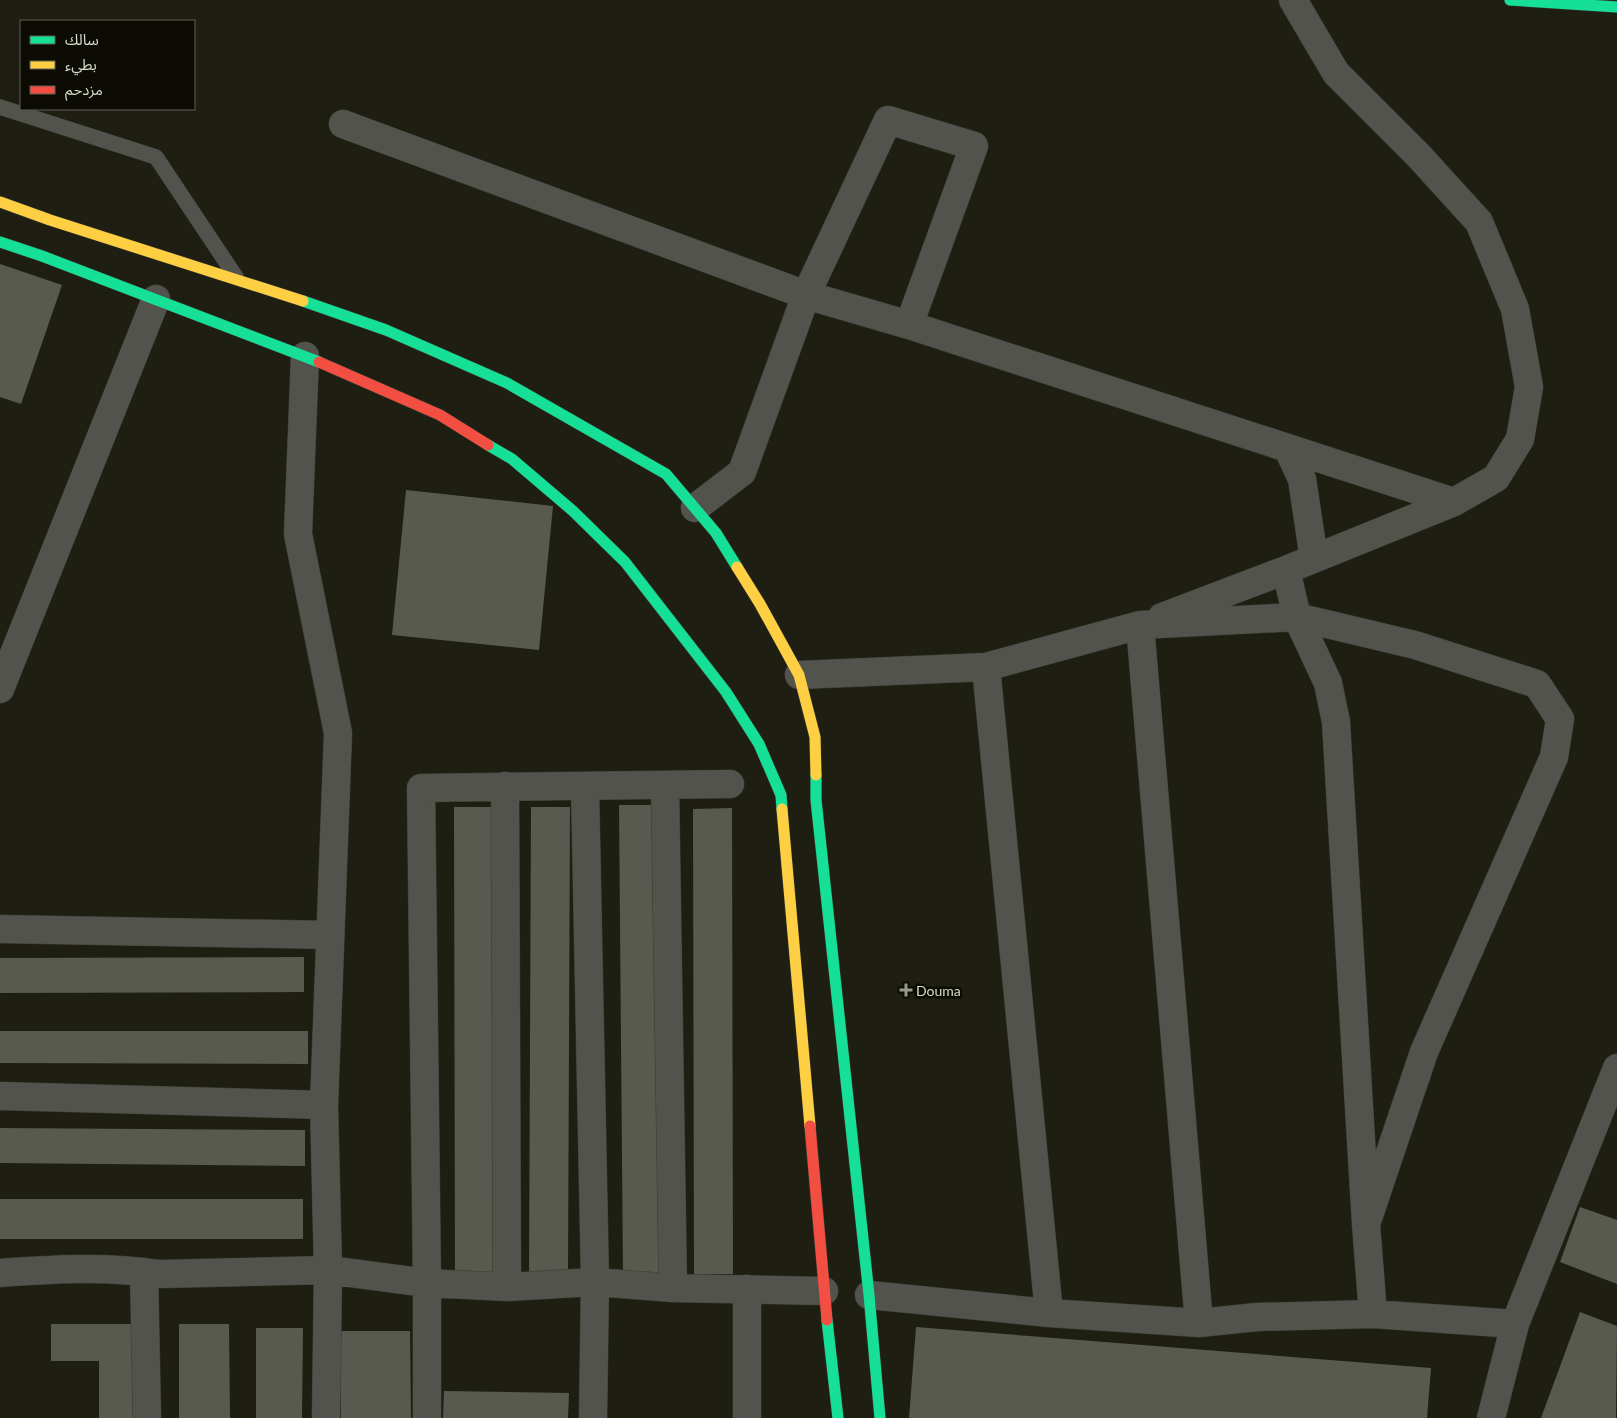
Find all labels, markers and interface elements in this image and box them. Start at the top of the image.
legend [20,20,195,110]
text: سالك [65,30,99,48]
text: بطيء [65,55,97,76]
text: مزدحم [65,80,103,101]
place label: Douma [916,982,961,999]
marker: Douma [900,984,912,996]

